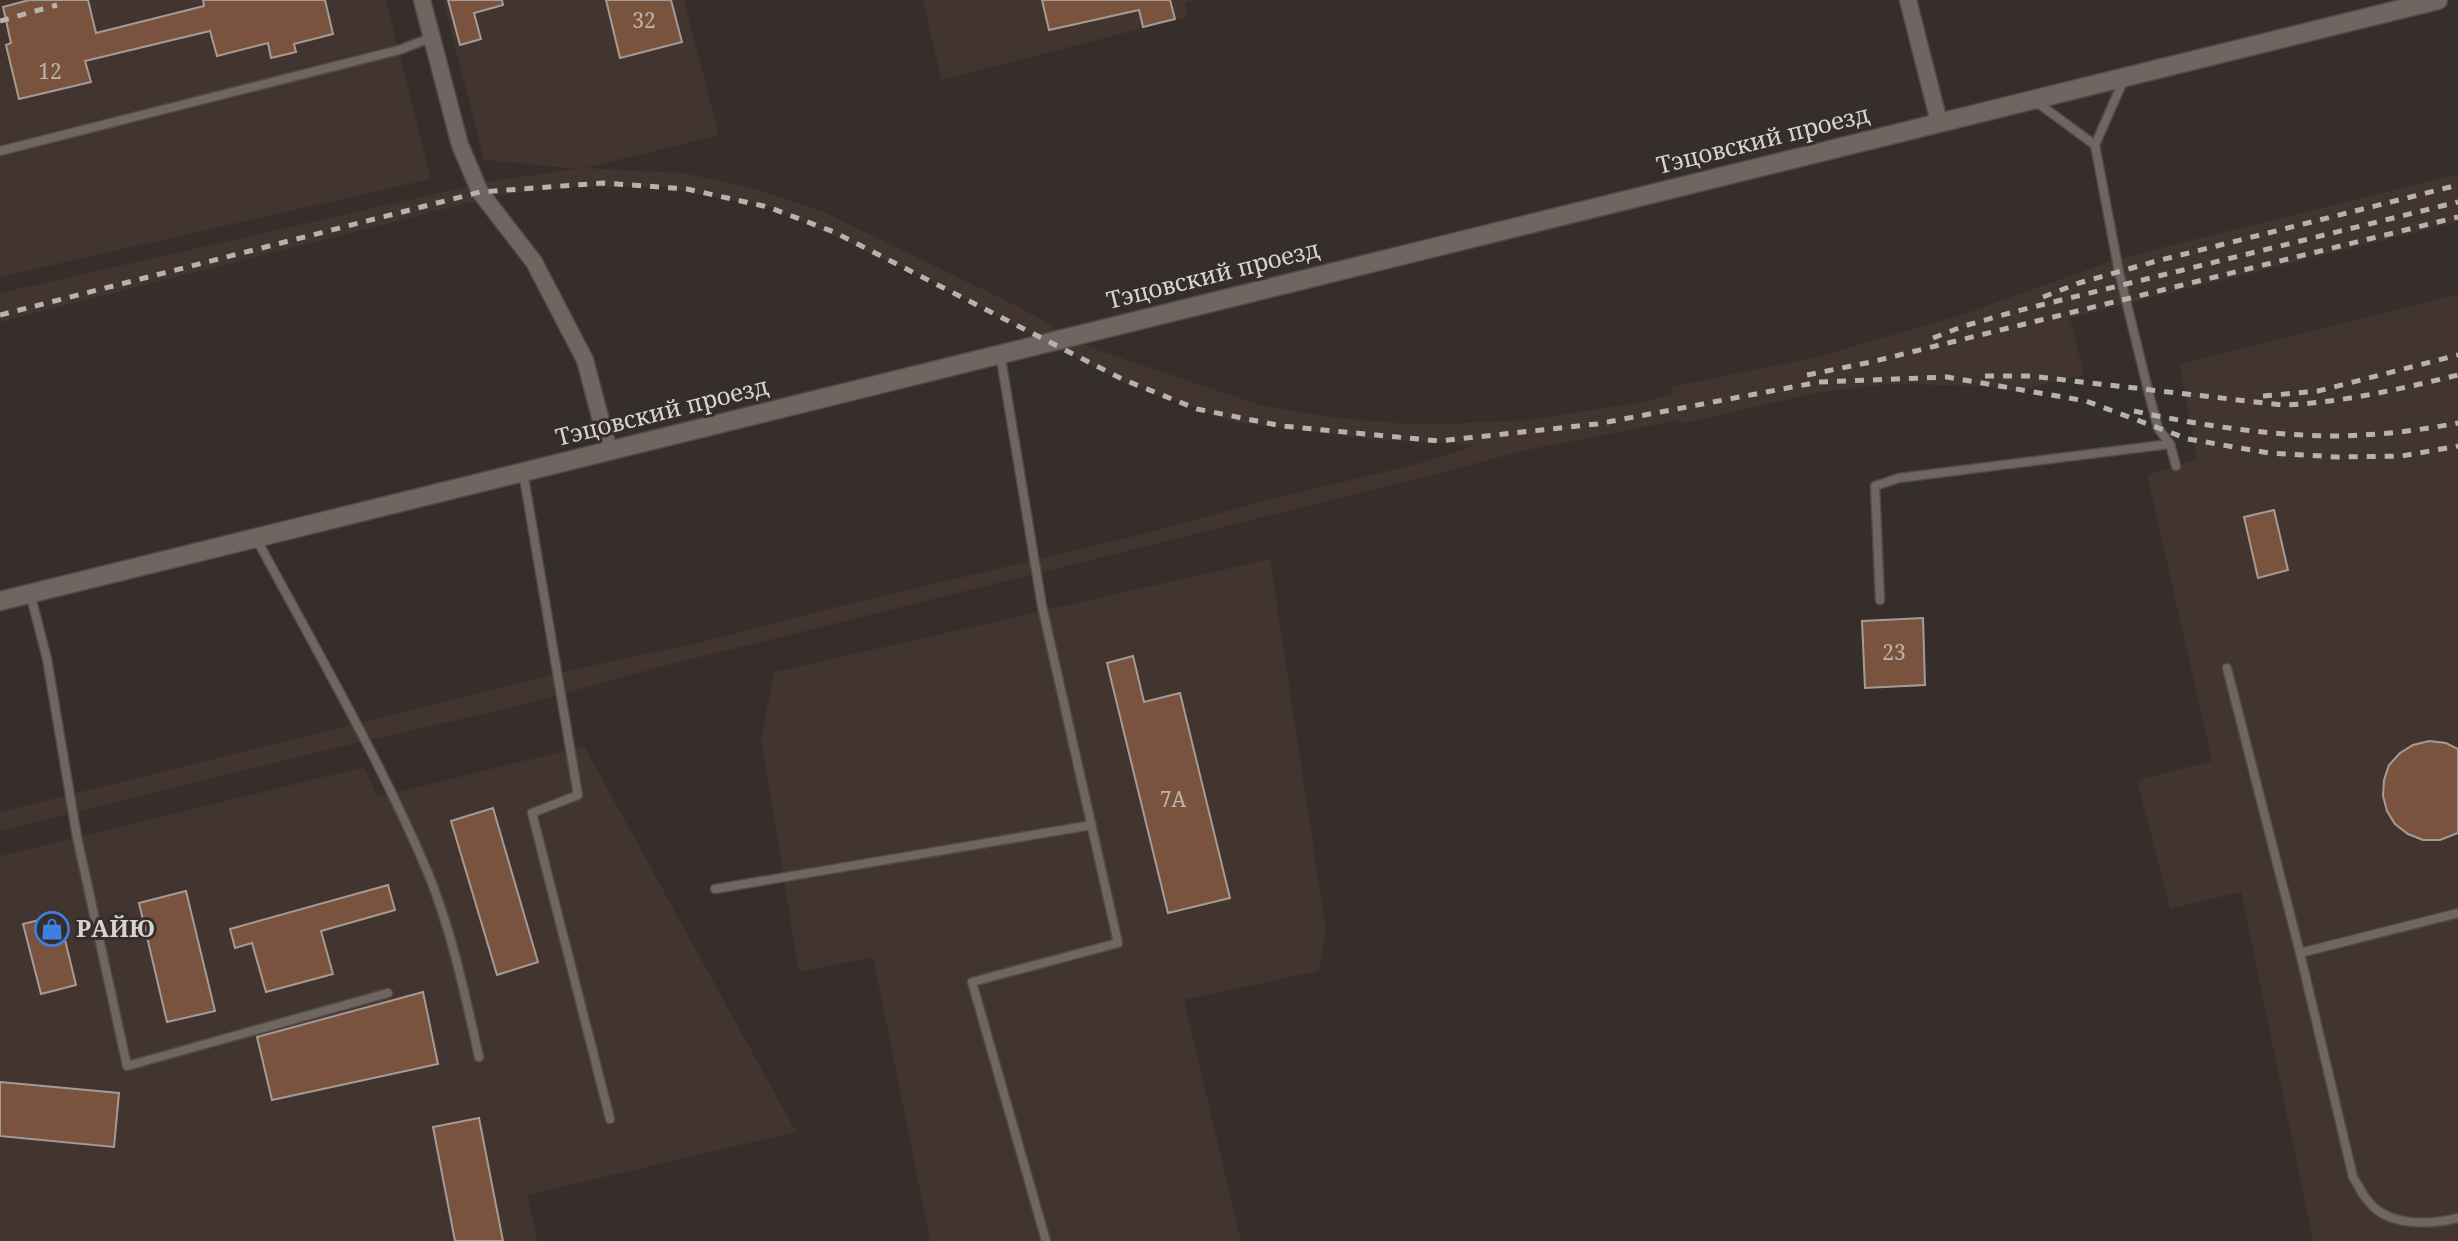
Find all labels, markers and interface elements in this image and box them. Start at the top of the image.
house number: 32 [632,6,656,34]
house number: 12 [38,57,62,85]
street label: Тэцовский проезд [1653,96,1873,181]
street label: Тэцовский проезд [1103,231,1323,316]
street label: Тэцовский проезд [552,368,772,453]
house number: 23 [1882,638,1906,666]
house number: 7А [1160,785,1186,813]
shop icon: РАЙЮ [33,910,71,948]
place label: РАЙЮ [76,911,155,944]

